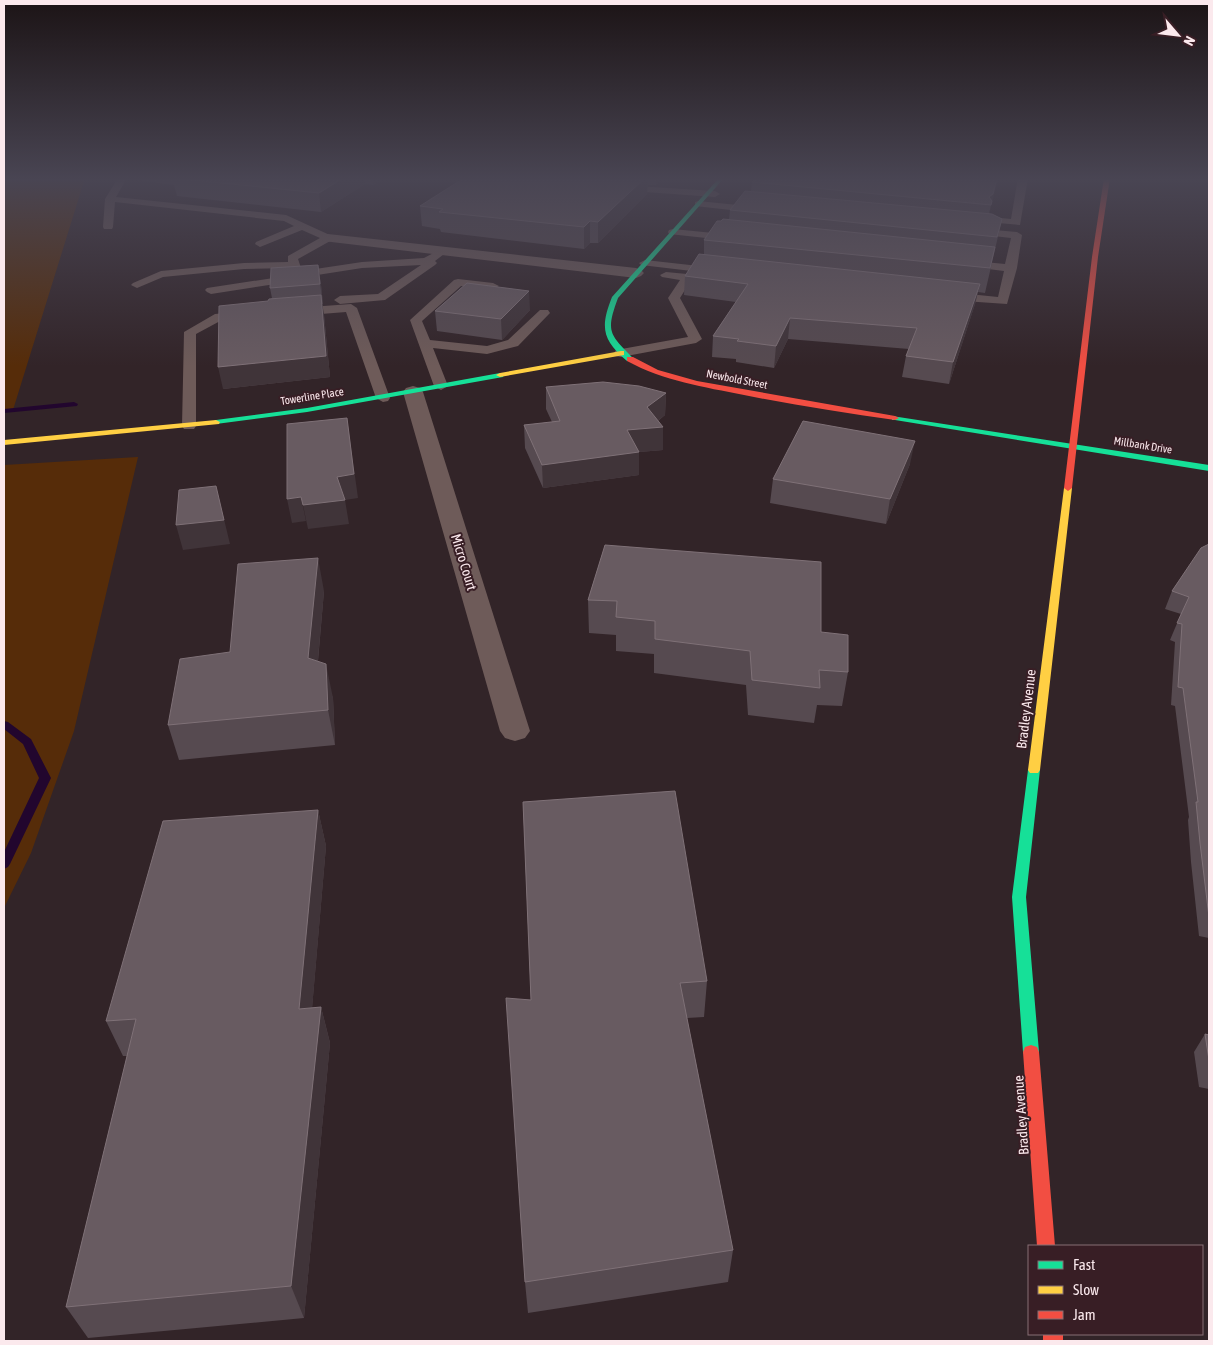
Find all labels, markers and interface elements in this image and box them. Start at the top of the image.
north arrow [1153,10,1203,60]
text: N [1180,34,1198,49]
street label: Newbold Street [705,367,769,391]
street label: Towerline Place [280,385,344,407]
street label: Millbank Drive [1113,434,1173,456]
street label: Micro Court [448,532,480,592]
street label: Bradley Avenue [1013,668,1039,750]
street label: Bradley Avenue [1010,1075,1032,1155]
legend [1028,1245,1203,1335]
text: Fast [1073,1256,1095,1273]
text: Slow [1073,1281,1099,1298]
text: Jam [1073,1306,1096,1323]

